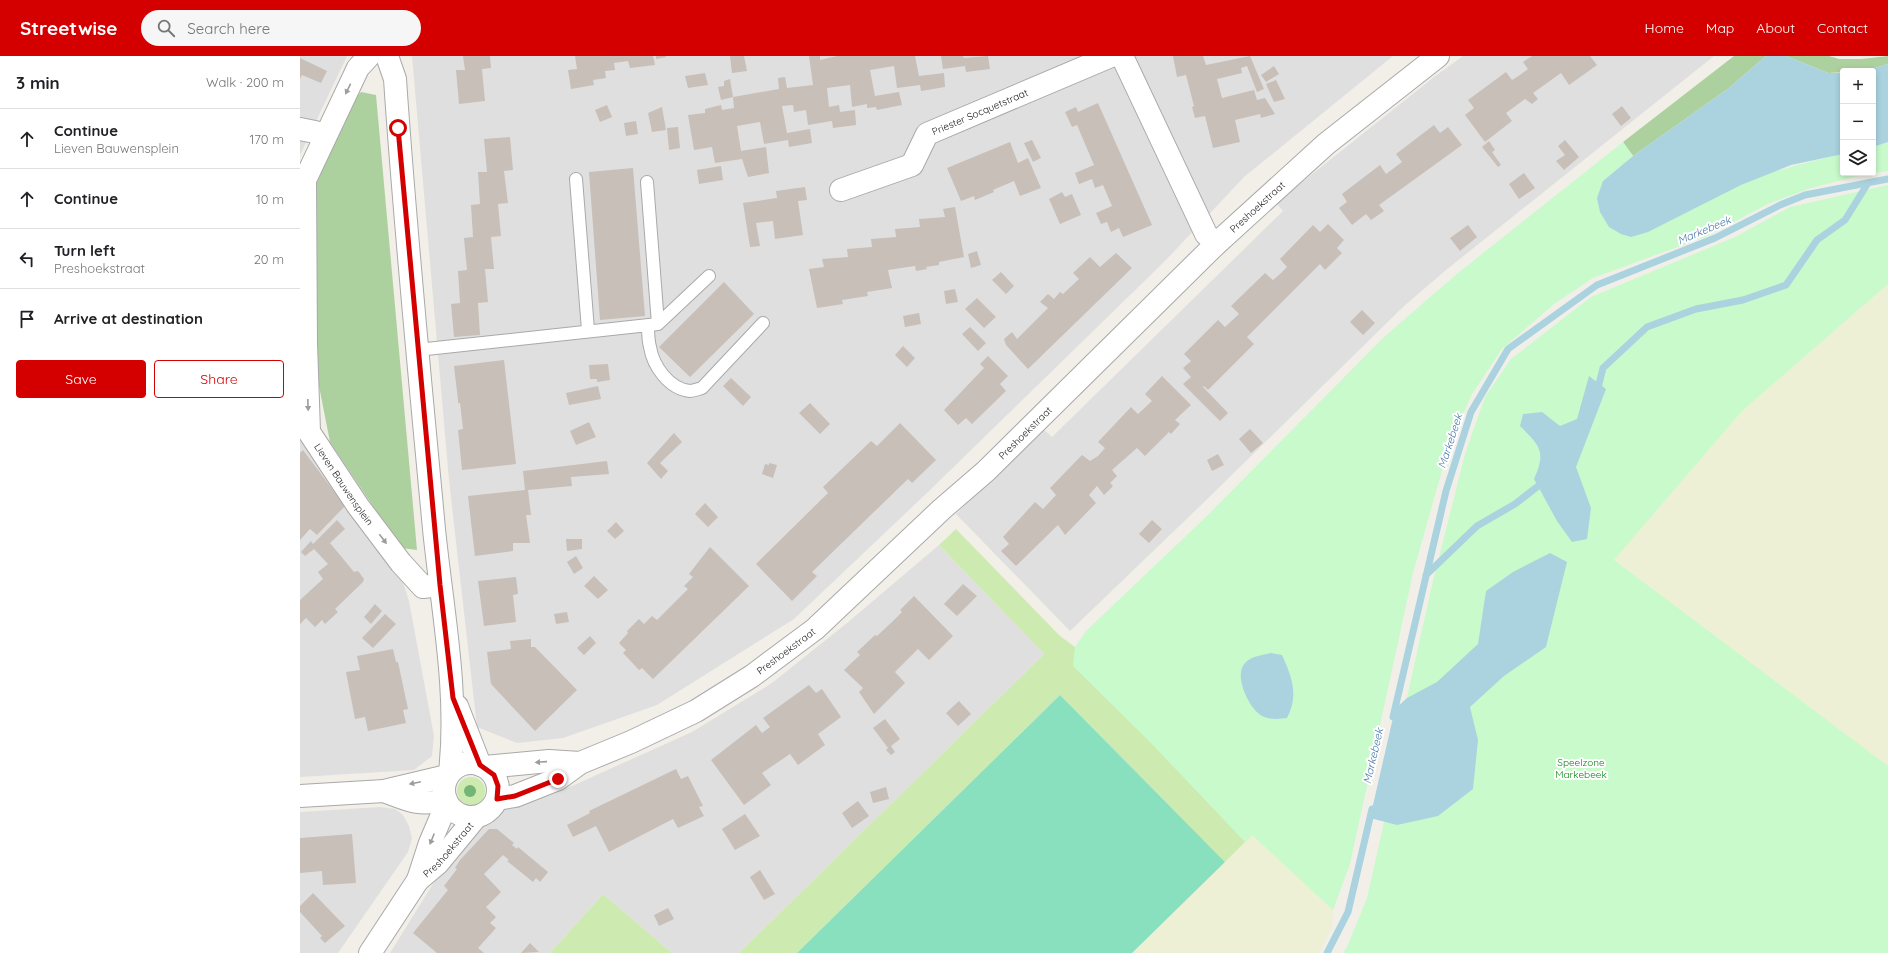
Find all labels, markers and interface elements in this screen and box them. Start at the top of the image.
search box [141,10,421,46]
text: Streetwise [20,16,117,40]
icon: search [155,17,177,39]
text: Search here [187,19,270,38]
text: Home [1645,19,1684,37]
text: Map [1706,19,1734,37]
text: About [1756,19,1795,37]
text: Contact [1817,19,1868,37]
map controls [1840,68,1876,176]
button: + [1840,68,1876,104]
text: 3 min [16,72,60,93]
text: Walk · 200 m [206,74,284,90]
one-way arrow [345,83,351,94]
street label: Priester Socquetstraat [930,85,1030,138]
button: − [1840,104,1876,140]
route start [389,119,407,137]
text: Continue [54,121,118,140]
icon: ahead [16,128,38,150]
text: 170 m [249,131,284,147]
text: Lieven Bauwensplein [54,140,179,156]
button: layers [1840,140,1876,176]
street label: Preshoekstraat [1227,178,1288,235]
icon: ahead [16,188,38,210]
text: Continue [54,189,118,208]
text: 10 m [256,191,284,207]
water label: Markebeek [1675,212,1734,248]
text: Turn left [54,241,116,260]
icon: left [16,248,38,270]
text: 20 m [254,251,284,267]
text: Preshoekstraat [54,260,145,276]
icon: arrive [16,308,38,330]
text: Arrive at destination [54,309,203,328]
button: Save [16,360,146,398]
button: Share [154,360,284,398]
one-way arrow [304,399,311,411]
street label: Preshoekstraat [995,403,1055,462]
water label: Markebeek [1435,411,1466,470]
street label: Lieven Bauwensplein [312,441,377,528]
one-way arrow [379,534,387,545]
street label: Preshoekstraat [754,624,818,677]
water label: Markebeek [1360,726,1386,785]
park label: Speelzone Markebeek [1555,756,1607,781]
one-way arrow [535,758,547,765]
route end [549,770,567,788]
one-way arrow [409,780,421,786]
street label: Preshoekstraat [420,818,476,880]
one-way arrow [428,834,434,846]

